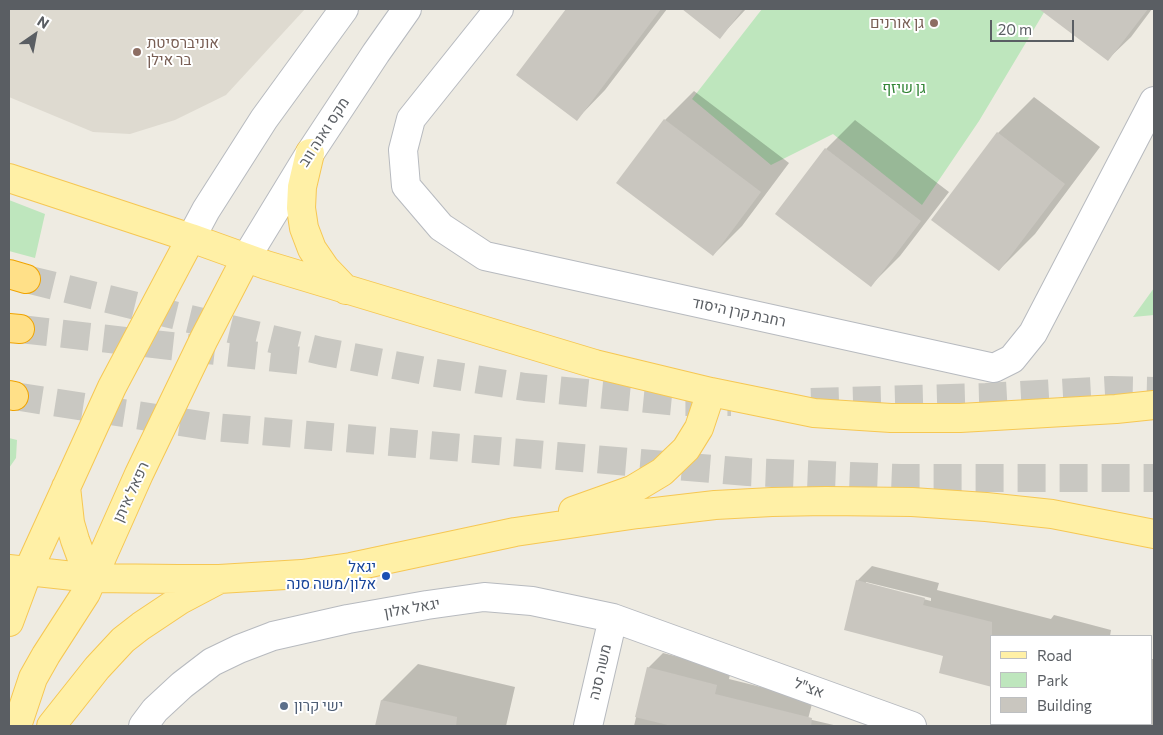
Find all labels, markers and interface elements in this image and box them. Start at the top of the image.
north arrow [10,10,60,60]
scale bar [993,10,1077,42]
text: N [34,12,52,32]
place label: גן אורנים [870,14,924,32]
marker: גן אורנים [928,17,940,29]
text: 20 m [998,20,1032,38]
place label: אוניברסיטת בר אילן [147,34,219,69]
marker: אוניברסיטת בר אילן [131,46,143,58]
park label: גן שיזף [882,79,926,97]
street label: מקס ואנה ווב [295,94,353,170]
street label: רחבת קרן היסוד [690,293,788,331]
street label: רפאל איתן [109,459,153,525]
place label: יגאל אלון/משה סנה [286,558,376,593]
marker: יגאל אלון/משה סנה [380,570,392,582]
street label: יגאל אלון [383,594,441,622]
legend [990,635,1153,725]
street label: משה סנה [585,642,615,702]
text: Road [1037,646,1072,664]
text: Park [1037,671,1068,689]
street label: אצ"ל [791,674,827,702]
text: Building [1037,696,1092,714]
place label: ישי קרון [294,697,343,715]
marker: ישי קרון [278,700,290,712]

